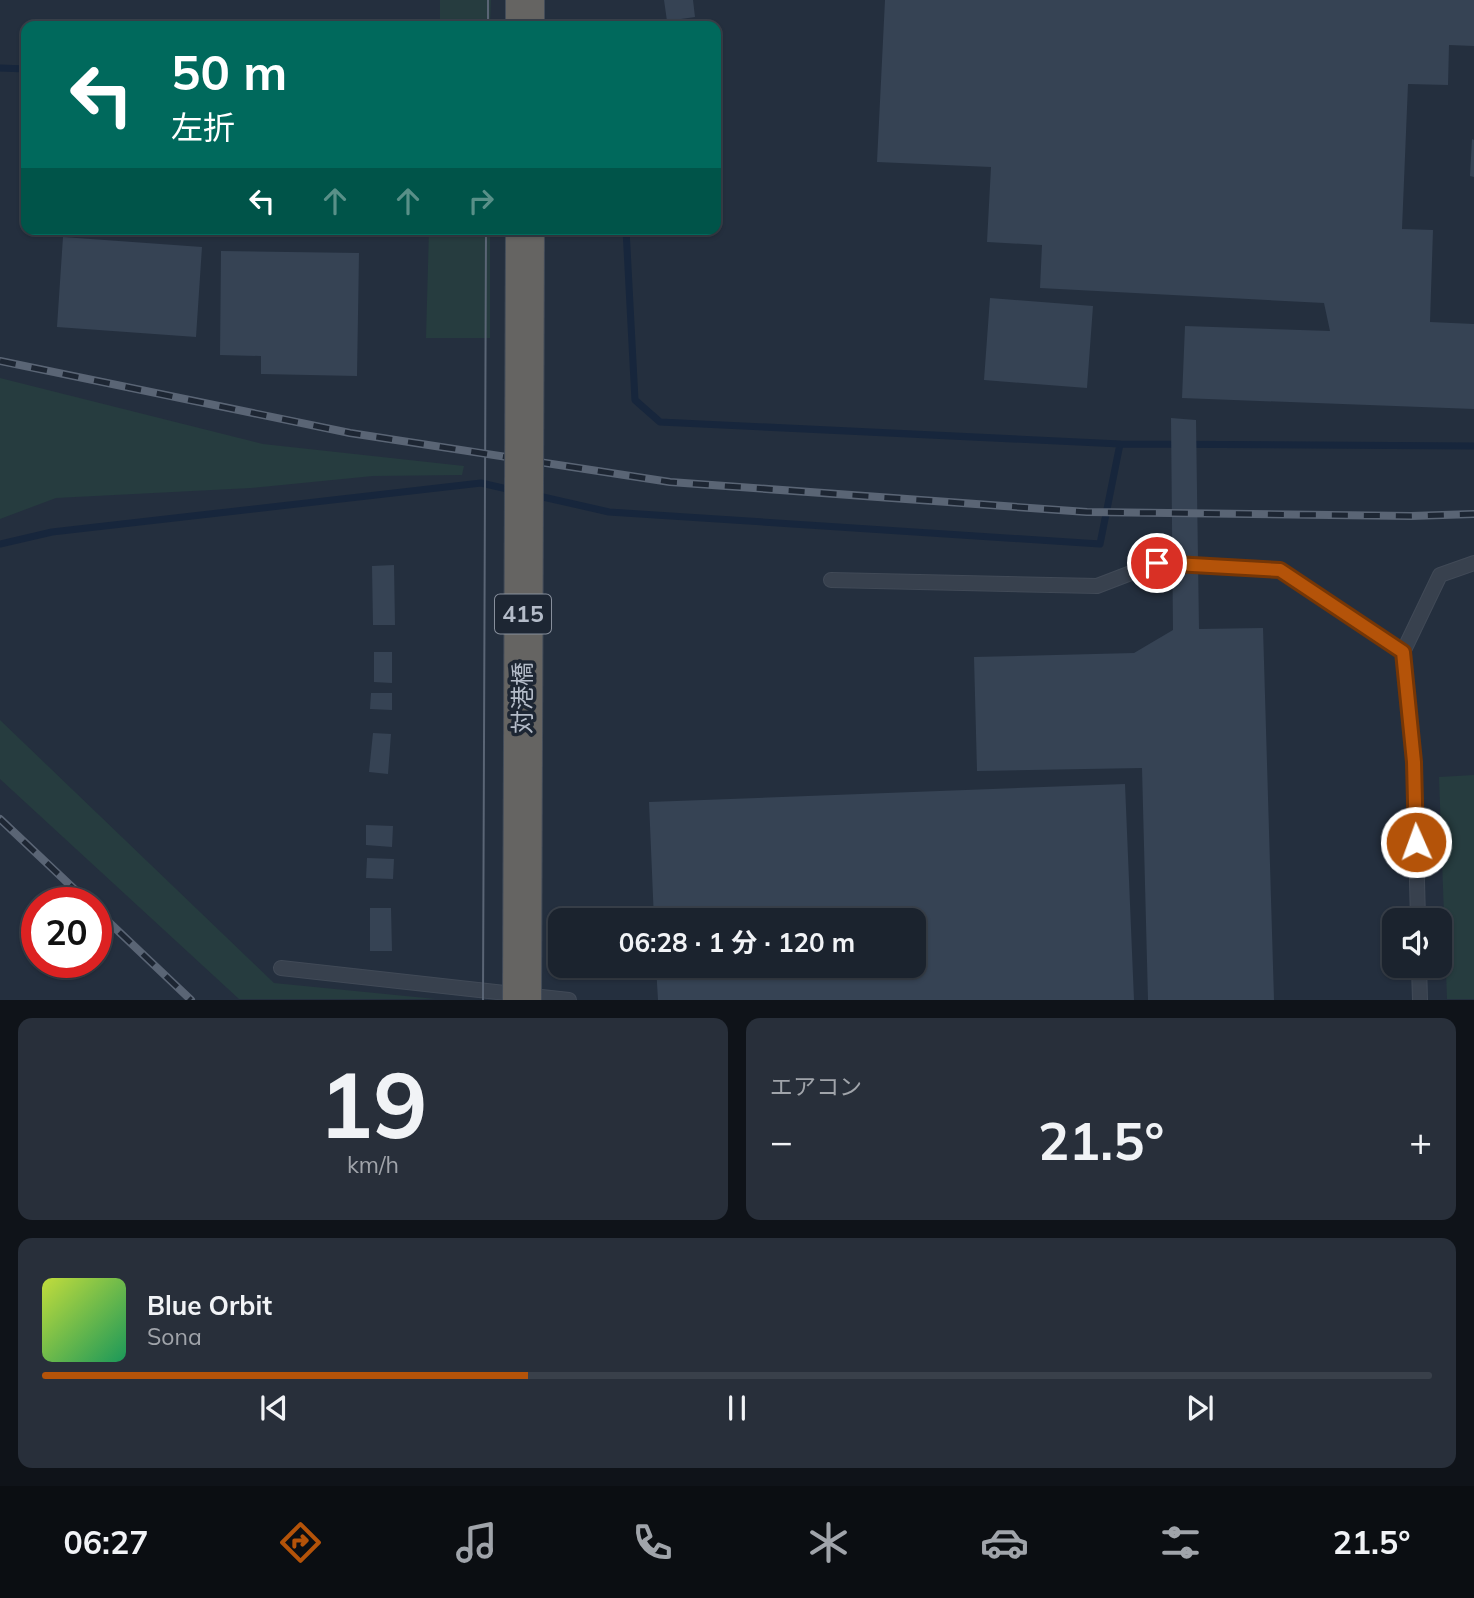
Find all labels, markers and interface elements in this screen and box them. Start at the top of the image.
text: 50 m [171,41,287,102]
icon: left [56,49,147,140]
text: 左折 [171,107,235,147]
icon: left [243,182,281,220]
icon: ahead [316,182,354,220]
icon: ahead [389,182,427,220]
icon: right [462,182,500,220]
pin [1127,533,1187,593]
icon: arrive [1138,544,1176,582]
road number: 415 [495,594,551,634]
street label: 対港橋 [507,662,537,734]
position arrow [1379,805,1453,879]
speed limit sign: 20 [21,887,112,978]
map controls [1382,908,1452,978]
button: sound [1382,908,1452,978]
text: 06:28 · 1 分 · 120 m [619,926,855,959]
text: 19 [318,1047,428,1161]
text: エアコン [770,1072,862,1101]
text: 21.5° [1038,1108,1164,1173]
text: − [770,1117,793,1165]
text: + [1409,1117,1432,1165]
text: km/h [347,1150,399,1179]
text: Blue Orbit [147,1289,272,1322]
text: Sona [147,1322,202,1351]
icon: previous [255,1389,293,1427]
icon: pause [718,1389,756,1427]
icon: next [1181,1389,1219,1427]
icon: directions [276,1518,325,1567]
icon: music [452,1518,501,1567]
icon: phone [628,1518,677,1567]
icon: climate [804,1518,853,1567]
icon: car [980,1518,1029,1567]
icon: filters [1156,1518,1205,1567]
text: 06:27 [64,1522,148,1562]
text: 21.5° [1333,1522,1410,1562]

